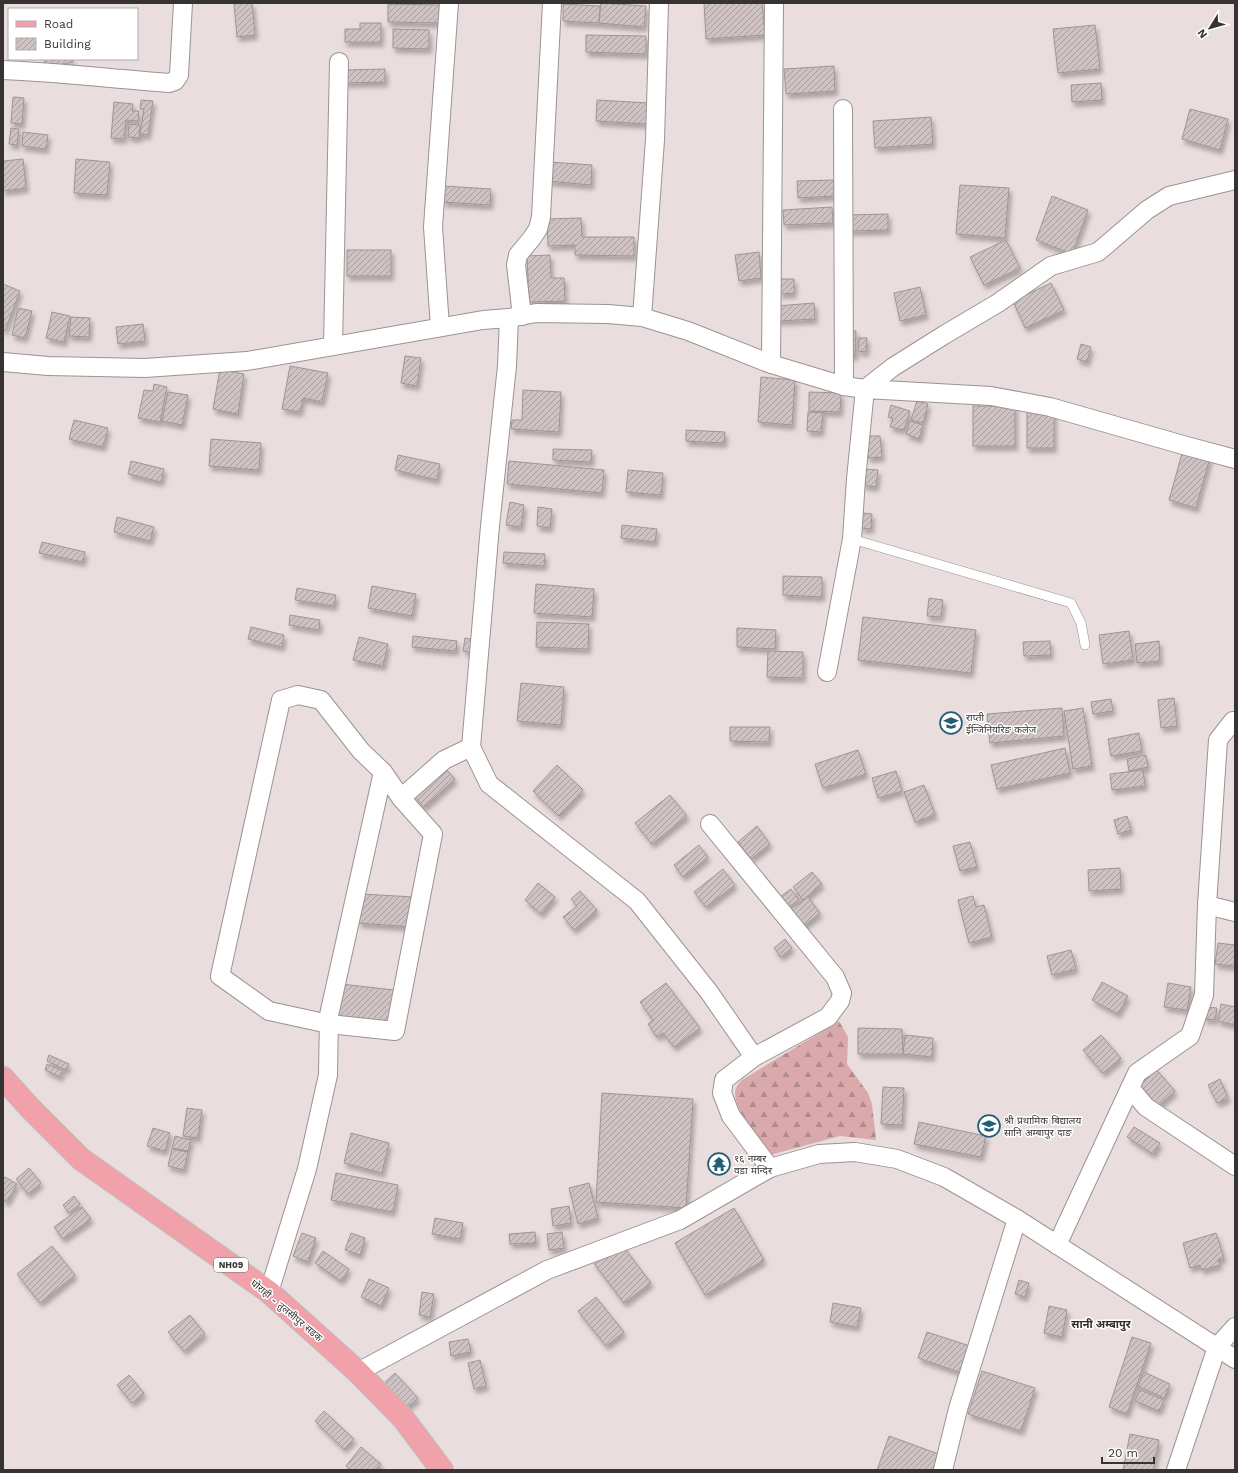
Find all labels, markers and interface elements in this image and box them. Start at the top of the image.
legend [8,8,138,60]
north arrow [1190,8,1230,48]
text: Road [44,17,73,31]
text: N [1195,27,1210,41]
text: Building [44,37,91,51]
school or university icon: राप्ती ईन्जिनियरिङ कलेज [938,710,964,736]
place label: राप्ती ईन्जिनियरिङ कलेज [966,712,1037,735]
school or university icon: श्री प्रथामिक बिद्यालय सानि अम्बापुर दाङ [976,1113,1002,1139]
place label: श्री प्रथामिक बिद्यालय सानि अम्बापुर दाङ [1004,1115,1081,1139]
temple icon: १६ नम्बर वडा मन्दिर [706,1151,732,1177]
place label: १६ नम्बर वडा मन्दिर [734,1153,773,1176]
road number: NH09 [214,1258,248,1272]
street label: घोराही - तुलसीपुर सडक [248,1277,325,1344]
district label: सानी अम्बापुर [1071,1318,1132,1332]
scale bar [1102,1439,1154,1465]
text: 20 m [1108,1446,1138,1460]

